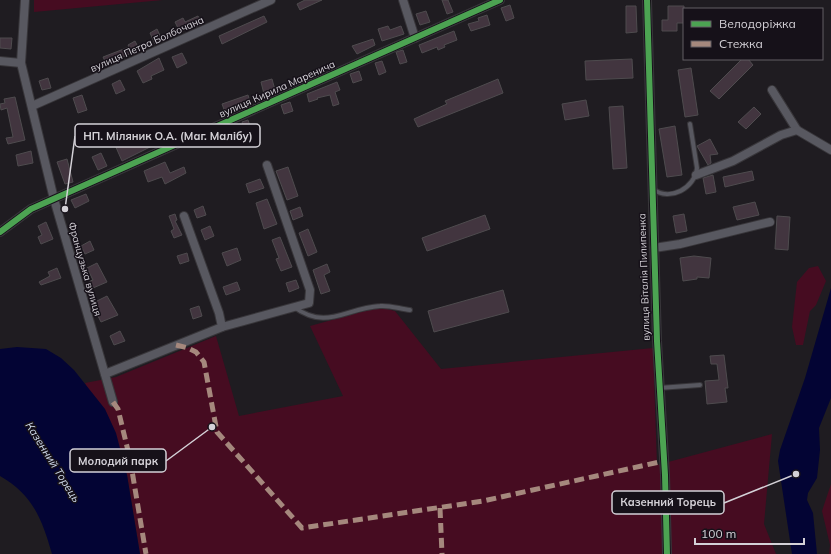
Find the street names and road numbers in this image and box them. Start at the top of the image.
street label: вулиця Петра Болбочана [88,13,206,75]
street label: вулиця Кирила Маренича [217,57,337,121]
street label: вулиця Віталія Пилипенка [635,213,653,341]
street label: Французька вулиця [65,221,105,317]

